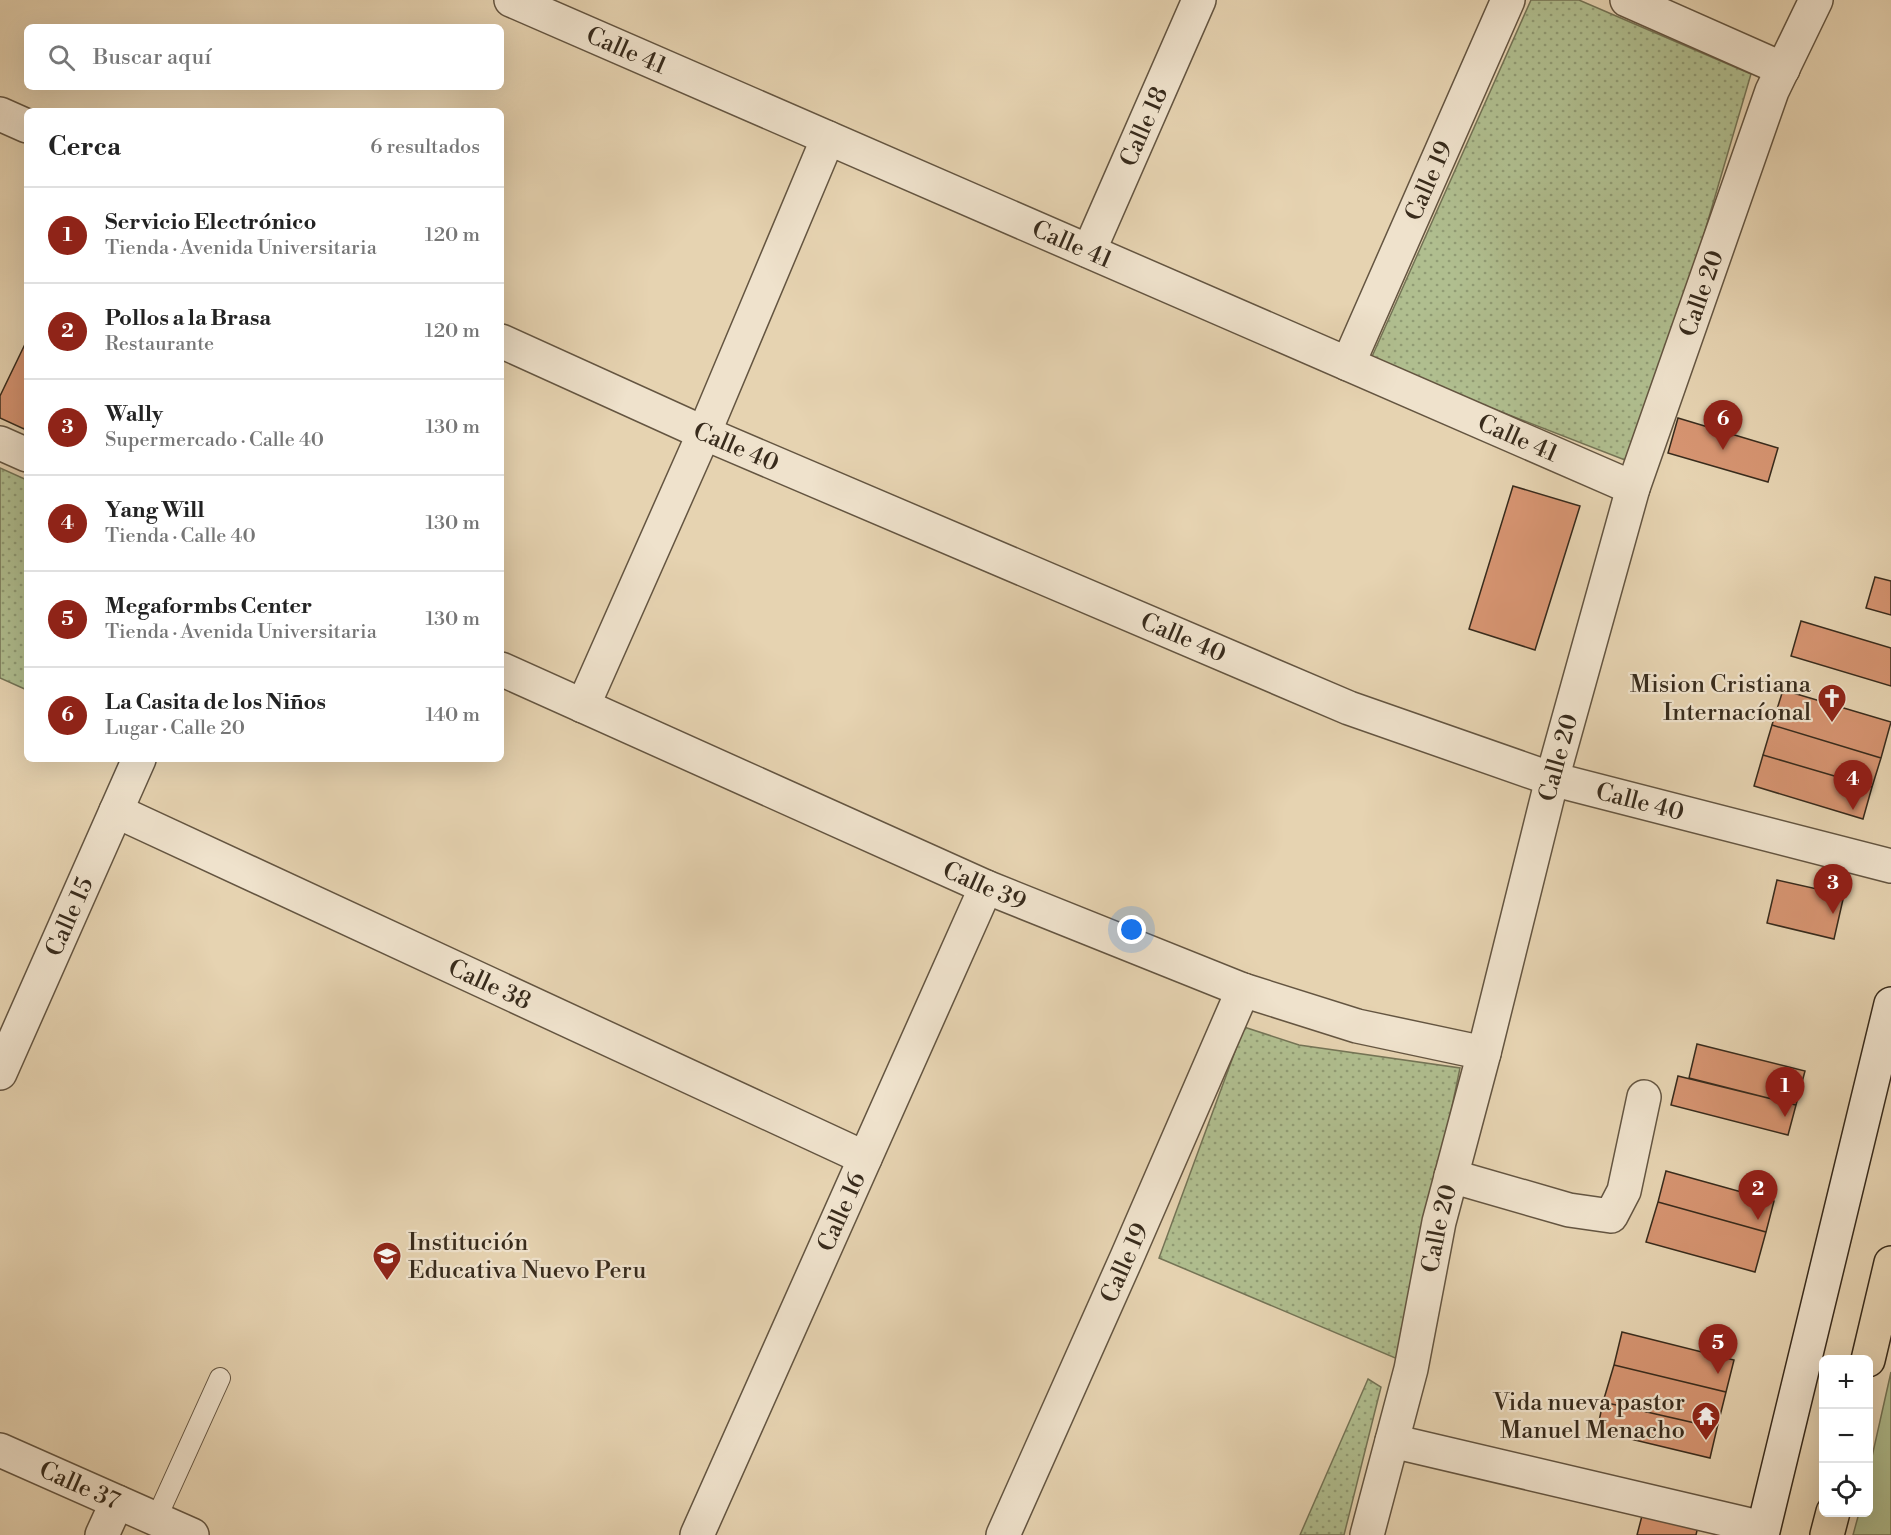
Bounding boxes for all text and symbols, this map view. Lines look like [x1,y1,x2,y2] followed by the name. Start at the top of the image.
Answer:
[581,21,672,82] street label: Calle 41
[24,24,504,90] search box
[45,41,78,74] icon: search
[93,44,211,71] text: Buscar aquí
[1114,82,1175,172] street label: Calle 18
[48,131,121,163] text: Cerca
[370,135,480,160] text: 6 resultados
[1399,137,1460,226] street label: Calle 19
[105,209,316,236] text: Servicio Electrónico
[1027,214,1117,276] street label: Calle 41
[63,223,72,248] text: 1
[425,223,480,248] text: 120 m
[105,236,377,261] text: Tienda · Avenida Universitaria
[1673,246,1731,341] street label: Calle 20
[105,305,271,332] text: Pollos a la Brasa
[61,319,74,344] text: 2
[425,319,480,344] text: 120 m
[105,332,214,357] text: Restaurante
[1704,400,1742,450] pin: 6
[105,401,163,428] text: Wally
[1473,408,1563,470] street label: Calle 41
[61,415,74,440] text: 3
[425,415,480,440] text: 130 m
[688,416,783,479] street label: Calle 40
[105,428,324,453] text: Supermercado · Calle 40
[105,497,204,524] text: Yang Will
[61,511,74,536] text: 4
[425,511,480,536] text: 130 m
[105,524,256,549] text: Tienda · Calle 40
[105,593,312,620] text: Megaformbs Center
[61,607,74,632] text: 5
[425,607,480,632] text: 130 m
[1136,607,1230,670] street label: Calle 40
[105,620,377,645] text: Tienda · Avenida Universitaria
[1630,670,1812,728] place label: Mision Cristiana Internacíonal
[1816,682,1848,724] church icon: Mision Cristiana Internacíonal
[105,689,326,716] text: La Casita de los Niños
[61,703,74,728] text: 6
[425,703,480,728] text: 140 m
[1533,711,1585,805] street label: Calle 20
[105,716,245,741] text: Lugar · Calle 20
[1834,760,1872,810] pin: 4
[1592,777,1687,828] street label: Calle 40
[938,856,1030,918] street label: Calle 39
[1814,864,1852,914] pin: 3
[40,873,101,961] street label: Calle 15
[1117,915,1146,944] your location
[443,953,536,1017] street label: Calle 38
[1766,1068,1804,1117] pin: 1
[811,1168,873,1257] street label: Calle 16
[1738,1170,1778,1220] pin: 2
[1416,1181,1464,1275] street label: Calle 20
[1095,1219,1156,1308] street label: Calle 19
[408,1228,647,1286] place label: Institución Educativa Nuevo Peru
[371,1240,403,1282] school or university icon: Institución Educativa Nuevo Peru
[1698,1324,1738,1374] pin: 5
[1819,1355,1873,1517] map controls
[1819,1355,1873,1409] button: +
[1492,1388,1685,1446] place label: Vida nueva pastor Manuel Menacho
[1690,1400,1722,1442] temple icon: Vida nueva pastor Manuel Menacho
[1819,1409,1873,1463] button: −
[34,1455,124,1517] street label: Calle 37
[1819,1463,1873,1517] button: locate

